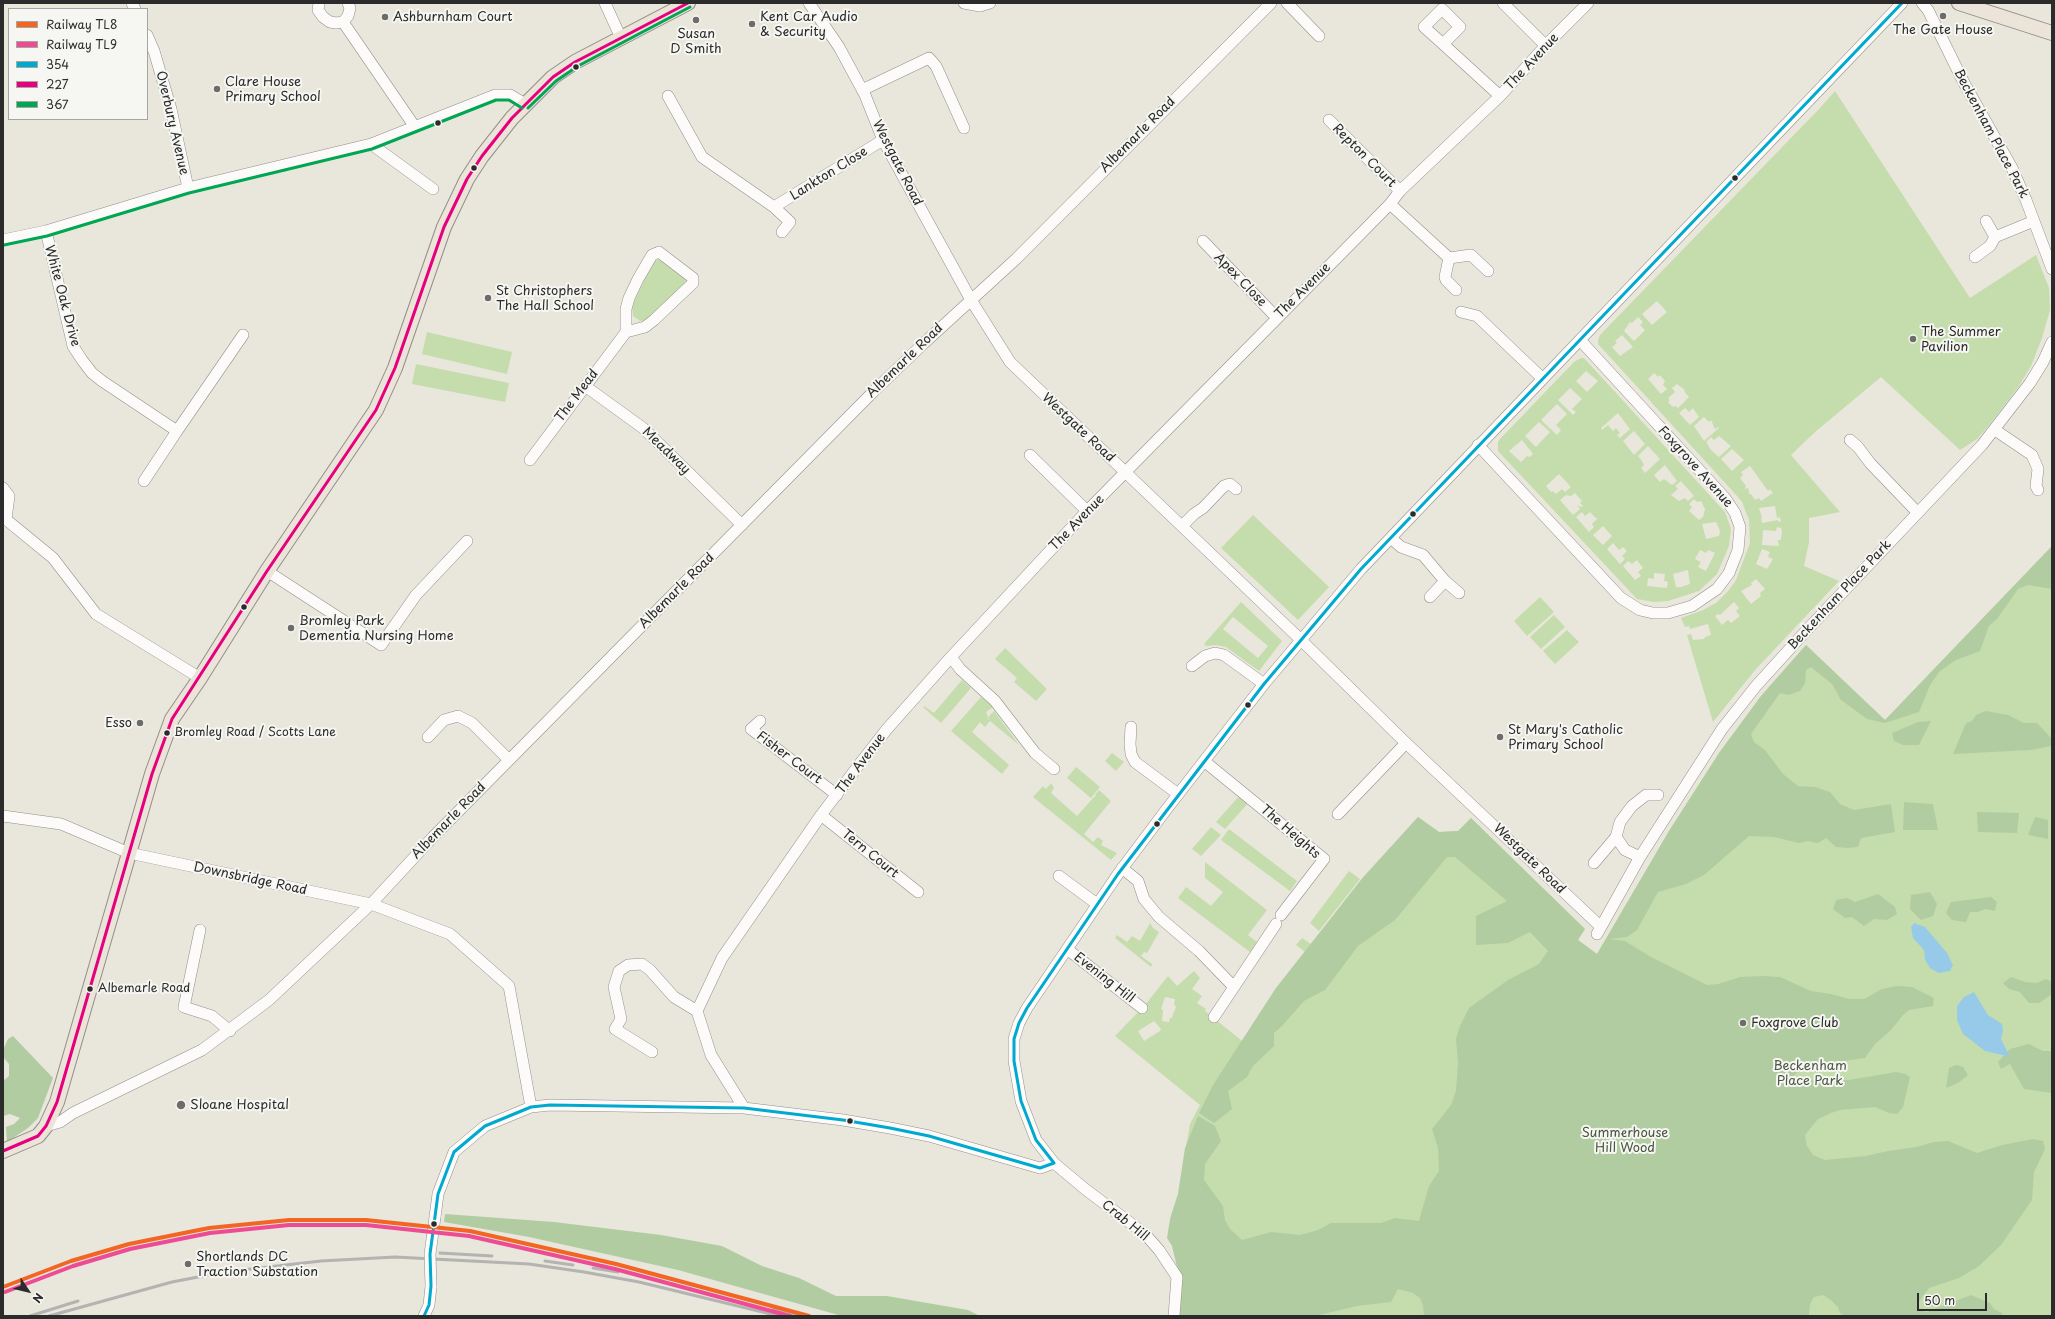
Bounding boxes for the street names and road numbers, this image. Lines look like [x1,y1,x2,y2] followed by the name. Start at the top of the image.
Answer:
[1502,30,1562,94] street label: The Avenue
[1950,67,2032,201] street label: Beckenham Place Park
[152,69,192,177] street label: Overbury Avenue
[1097,94,1179,176] street label: Albemarle Road
[869,118,925,208] street label: Westgate Road
[1329,121,1399,191] street label: Repton Court
[787,144,871,204] street label: Lankton Close
[41,244,83,348] street label: White Oak Drive
[1210,250,1270,310] street label: Apex Close
[1272,260,1334,322] street label: The Avenue
[864,321,946,401] street label: Albemarle Road
[552,367,602,425] street label: The Mead
[1038,390,1118,466] street label: Westgate Road
[1654,423,1736,511] street label: Foxgrove Avenue
[639,424,693,478] street label: Meadway
[1046,492,1108,554] street label: The Avenue
[1785,537,1895,653] street label: Beckenham Place Park
[636,550,718,632] street label: Albemarle Road
[753,728,825,788] street label: Fisher Court
[833,731,889,797] street label: The Avenue
[409,780,489,862] street label: Albemarle Road
[1257,802,1323,862] street label: The Heights
[1490,821,1568,897] street label: Westgate Road
[839,826,901,882] street label: Tern Court
[192,859,308,899] street label: Downsbridge Road
[1071,949,1137,1007] street label: Evening Hill
[1098,1197,1152,1245] street label: Crab Hill

